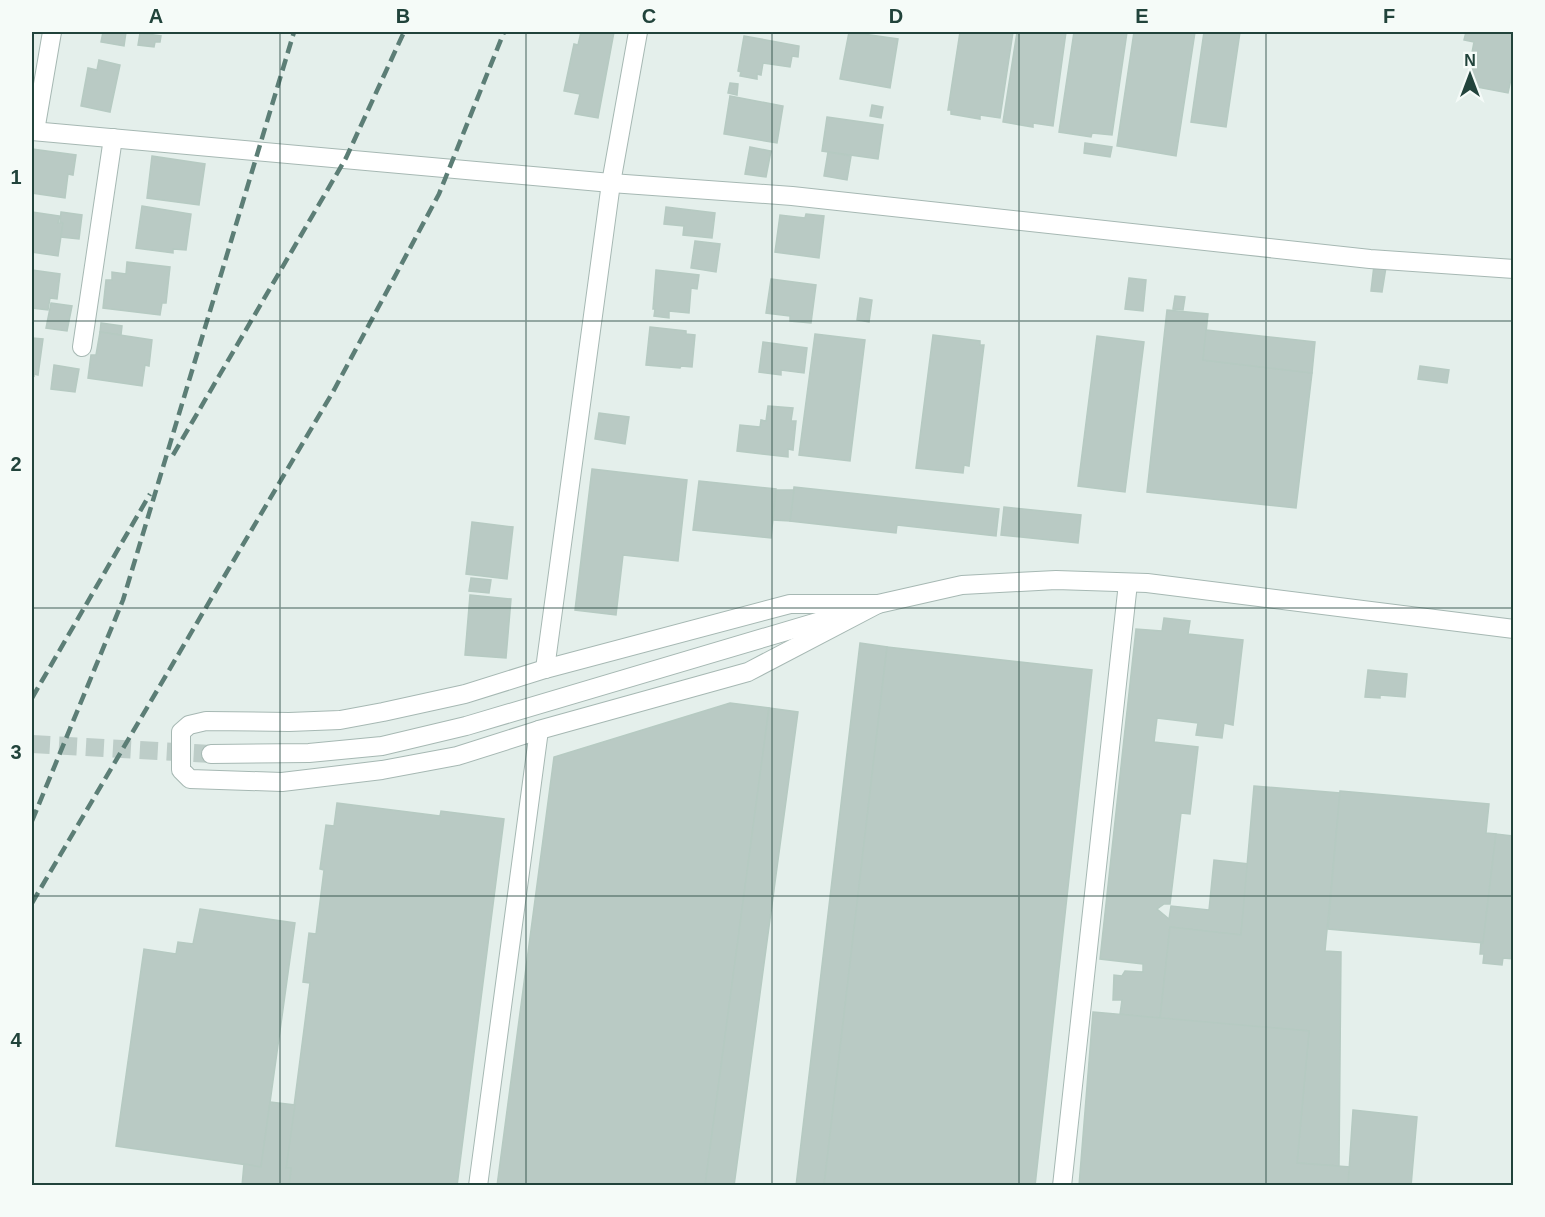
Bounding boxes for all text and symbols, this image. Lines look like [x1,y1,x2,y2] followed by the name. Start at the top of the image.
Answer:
[149,5,163,27] text: A
[396,5,410,27] text: B
[642,5,656,27] text: C
[889,5,903,27] text: D
[1135,5,1149,27] text: E
[1383,5,1395,27] text: F
[1440,45,1500,105] north arrow
[1464,52,1476,69] text: N
[10,166,22,188] text: 1
[10,453,22,475] text: 2
[10,741,22,763] text: 3
[10,1029,22,1051] text: 4

